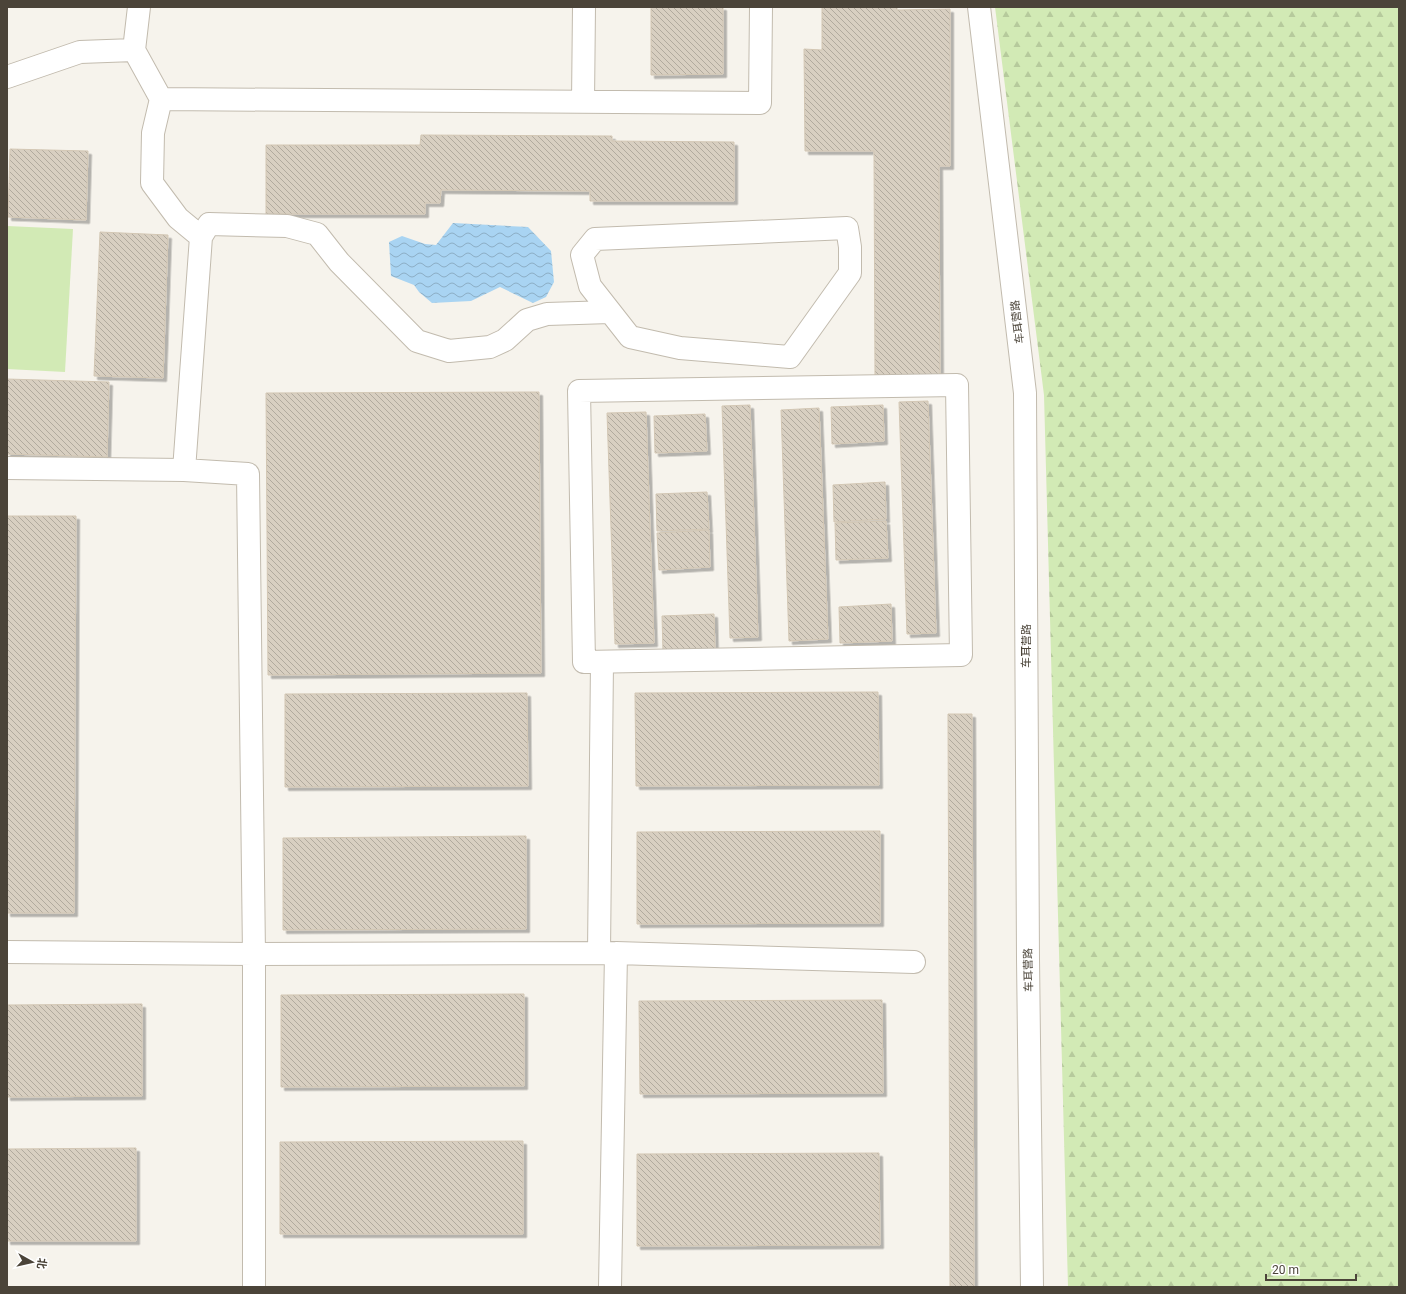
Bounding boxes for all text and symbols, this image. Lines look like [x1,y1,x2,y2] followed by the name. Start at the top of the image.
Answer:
[1008,299,1027,345] street label: 车耳营路
[1020,624,1033,668] street label: 车耳营路
[1022,948,1035,992] street label: 车耳营路
[12,1242,52,1282] north arrow
[1266,1256,1356,1282] scale bar
[34,1257,49,1270] text: 北
[1272,1263,1299,1277] text: 20 m

